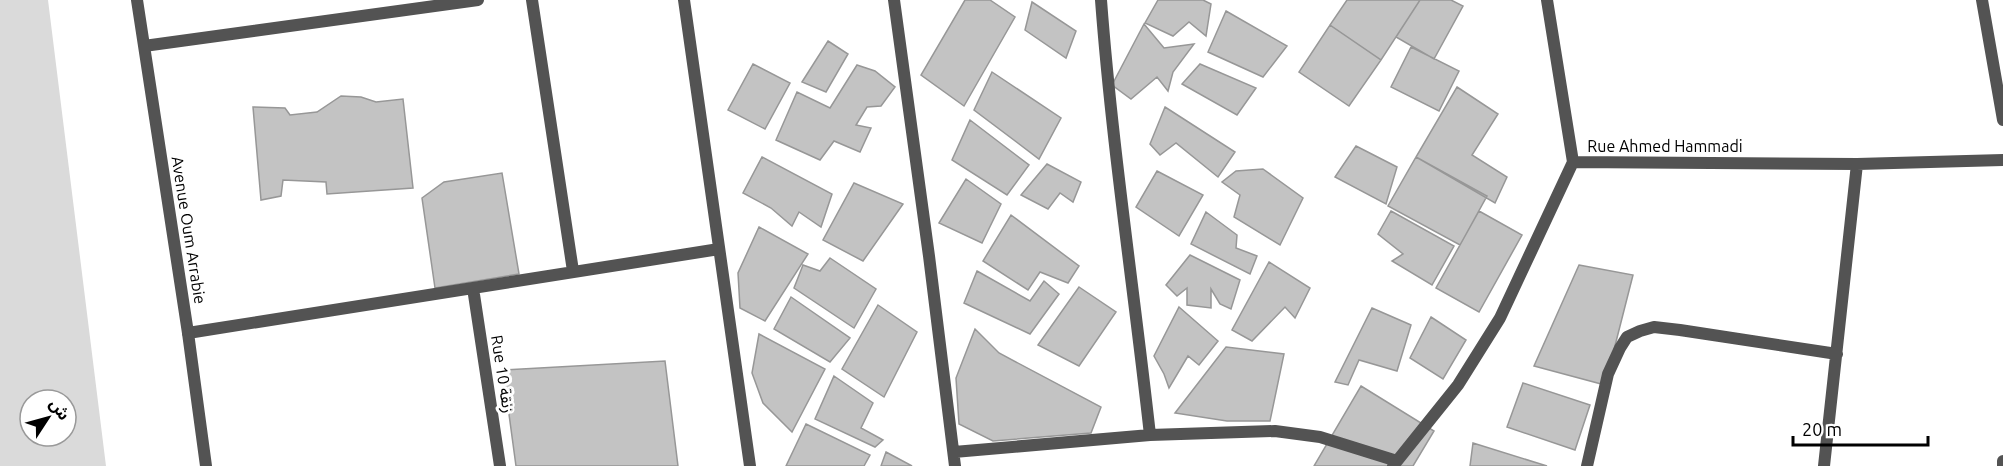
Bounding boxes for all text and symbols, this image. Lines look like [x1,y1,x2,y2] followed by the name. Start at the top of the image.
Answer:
[1587,137,1743,155] street label: Rue Ahmed Hammadi
[168,155,210,305] street label: Avenue Oum Arrabie
[487,334,518,414] street label: Rue 10 زنقة
[18,388,78,448] north arrow
[46,395,74,424] text: ش
[1793,409,1928,447] scale bar
[1802,419,1842,439] text: 20 m

